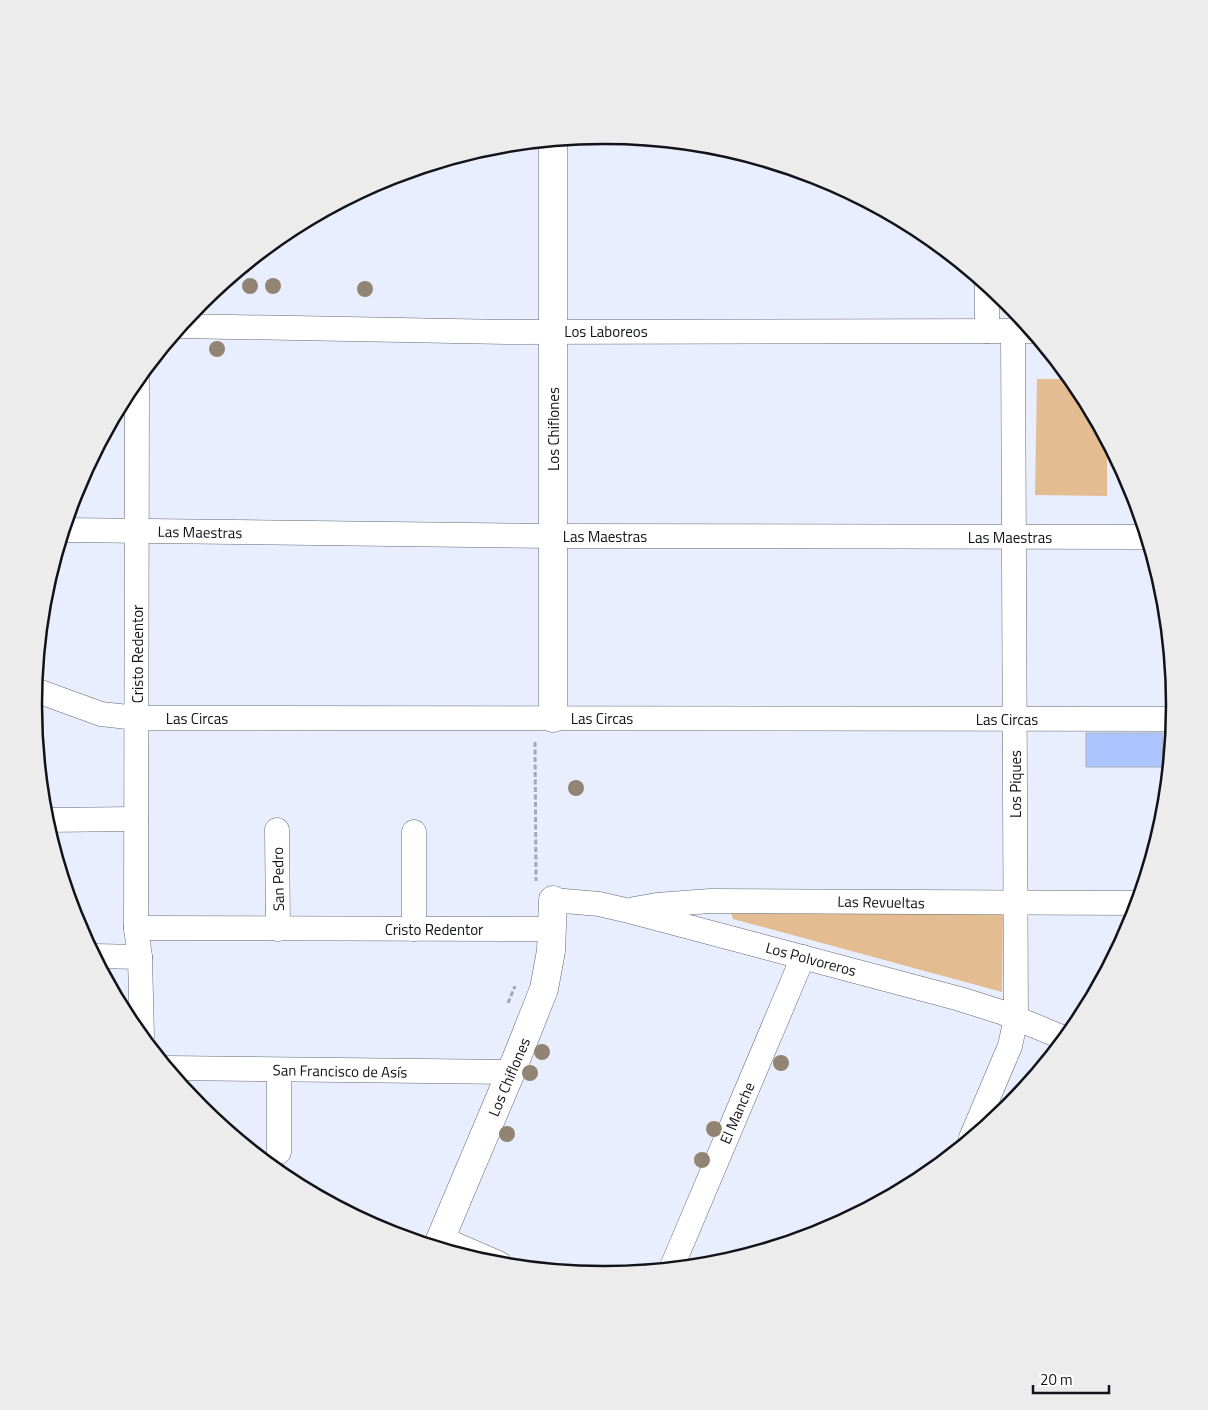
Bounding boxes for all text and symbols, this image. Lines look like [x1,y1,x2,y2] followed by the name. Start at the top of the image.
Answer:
[564,320,648,343] street label: Los Laboreos
[542,387,565,471] street label: Los Chiflones
[158,520,243,544] street label: Las Maestras
[563,525,647,548] street label: Las Maestras
[968,526,1052,549] street label: Las Maestras
[126,605,149,703] street label: Cristo Redentor
[166,707,228,730] street label: Las Circas
[571,707,633,730] street label: Las Circas
[976,708,1038,731] street label: Las Circas
[1004,750,1027,818] street label: Los Piques
[266,847,290,911] street label: San Pedro
[837,890,925,914] street label: Las Revueltas
[385,918,483,941] street label: Cristo Redentor
[763,936,859,982] street label: Los Polvoreros
[482,1034,536,1120] street label: Los Chiflones
[272,1058,408,1084] street label: San Francisco de Asís
[714,1078,760,1148] street label: El Manche
[1033,1362,1109,1394] scale bar
[1040,1368,1073,1391] text: 20 m

